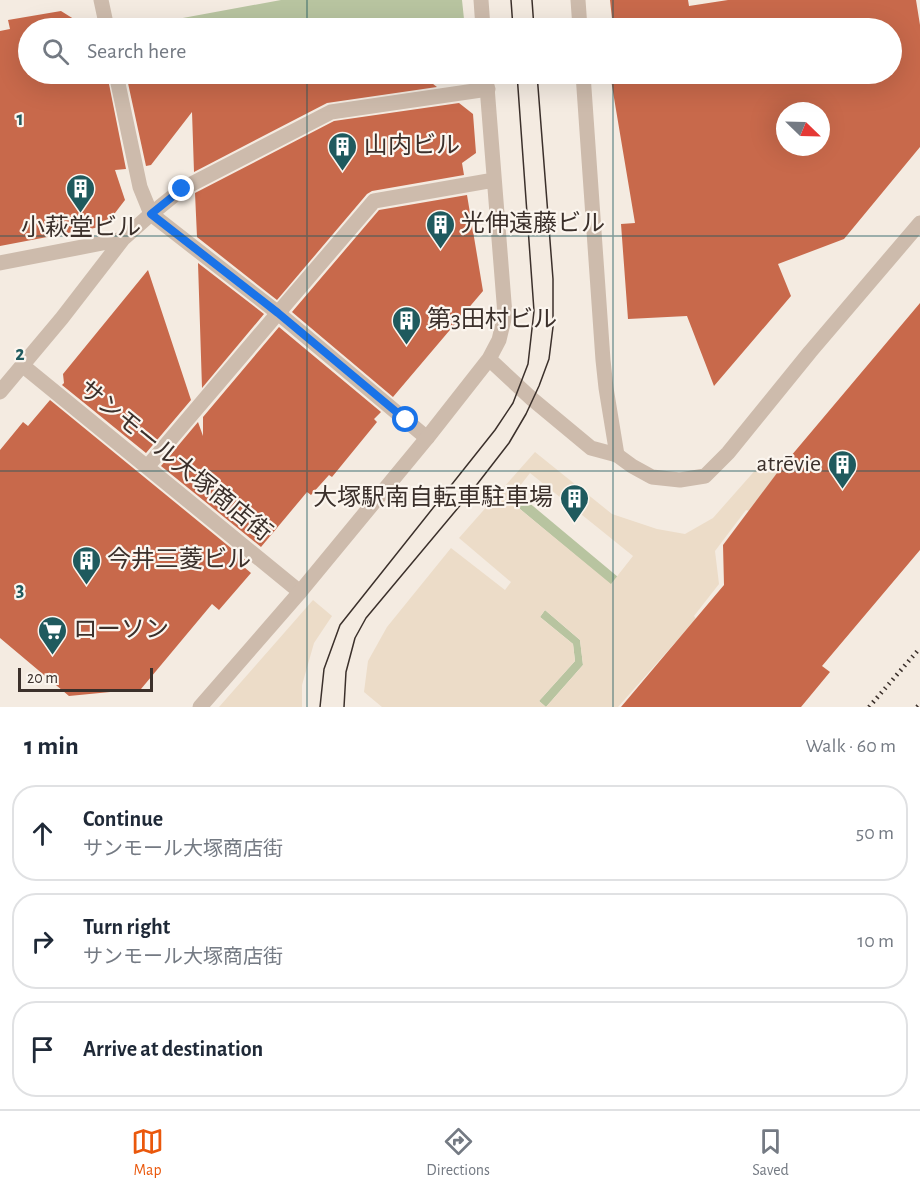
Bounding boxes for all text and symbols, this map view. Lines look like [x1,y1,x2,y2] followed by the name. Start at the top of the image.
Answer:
[18,18,902,84] search box
[39,35,72,68] icon: search
[87,40,186,62] text: Search here
[776,102,830,156] north arrow
[16,109,24,129] text: 1
[327,130,359,172] building icon: 山内ビル
[364,132,460,158] place label: 山内ビル
[65,172,97,214] building icon: 小萩堂ビル
[168,175,194,201] route end
[424,208,456,250] building icon: 光伸遠藤ビル
[461,210,605,236] place label: 光伸遠藤ビル
[21,214,141,240] place label: 小萩堂ビル
[390,304,422,346] building icon: 第3田村ビル
[427,306,557,332] place label: 第3田村ビル
[15,344,25,364] text: 2
[74,375,277,546] street label: サンモール大塚商店街
[392,406,418,432] route start
[826,448,858,490] building icon: atrēvie
[756,452,821,476] place label: atrēvie
[558,482,590,524] building icon: 大塚駅南自転車駐車場
[313,484,553,510] place label: 大塚駅南自転車駐車場
[70,544,102,586] building icon: 今井三菱ビル
[107,546,251,572] place label: 今井三菱ビル
[16,580,24,600] text: 3
[36,614,68,656] supermarket icon: ローソン
[73,618,169,642] place label: ローソン
[18,665,153,692] scale bar
[27,670,58,686] text: 20 m
[24,733,79,759] text: 1 min
[805,736,896,756] text: Walk · 60 m
[83,808,163,830] text: Continue
[26,817,59,850] icon: ahead
[856,823,894,843] text: 50 m
[83,839,283,859] text: サンモール大塚商店街
[83,916,170,938] text: Turn right
[26,925,59,958] icon: right
[857,931,894,951] text: 10 m
[83,947,283,967] text: サンモール大塚商店街
[26,1033,59,1066] icon: arrive
[83,1038,263,1060] text: Arrive at destination
[131,1125,164,1180] tab: Map
[426,1125,490,1180] tab: Directions
[752,1125,789,1180] tab: Saved

